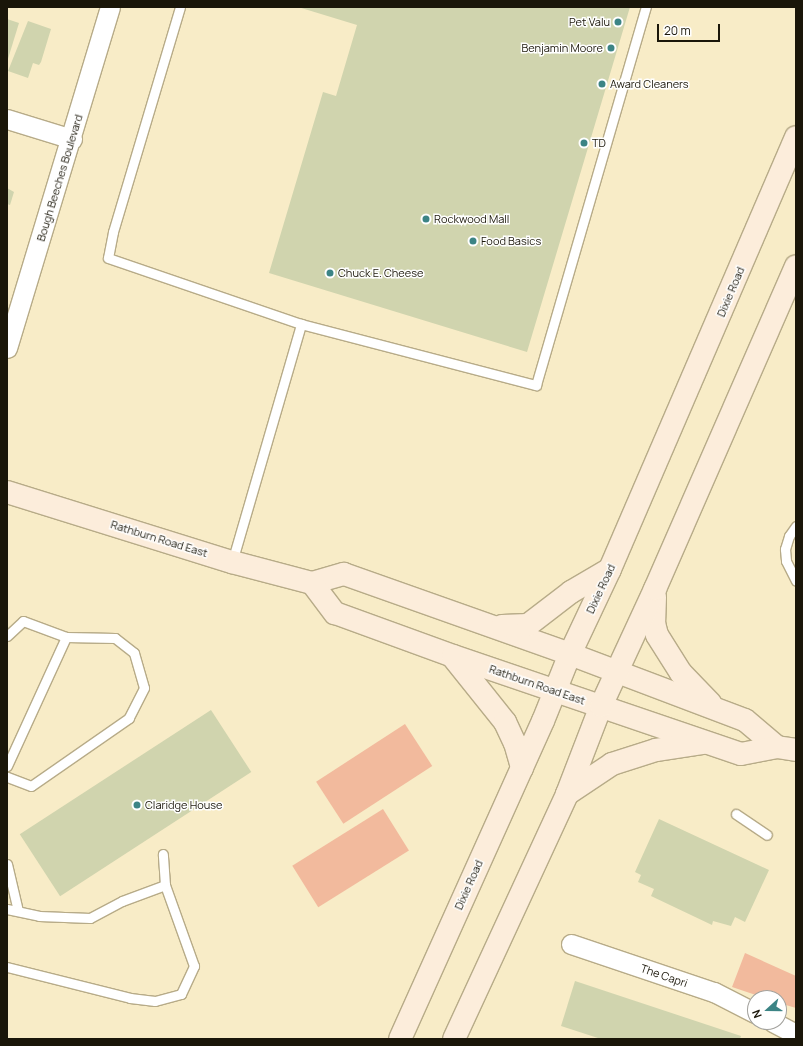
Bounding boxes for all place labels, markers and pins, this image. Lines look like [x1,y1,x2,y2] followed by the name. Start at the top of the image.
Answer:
[569,15,610,29] place label: Pet Valu
[613,17,623,27] marker: Pet Valu
[521,41,603,55] place label: Benjamin Moore
[606,43,616,53] marker: Benjamin Moore
[610,77,689,91] place label: Award Cleaners
[597,79,607,89] marker: Award Cleaners
[592,136,606,150] place label: TD
[579,138,589,148] marker: TD
[434,212,509,226] place label: Rockwood Mall
[421,214,431,224] marker: Rockwood Mall
[481,234,541,248] place label: Food Basics
[468,236,478,246] marker: Food Basics
[338,266,423,280] place label: Chuck E. Cheese
[325,268,335,278] marker: Chuck E. Cheese
[145,798,223,812] place label: Claridge House
[132,800,142,810] marker: Claridge House

